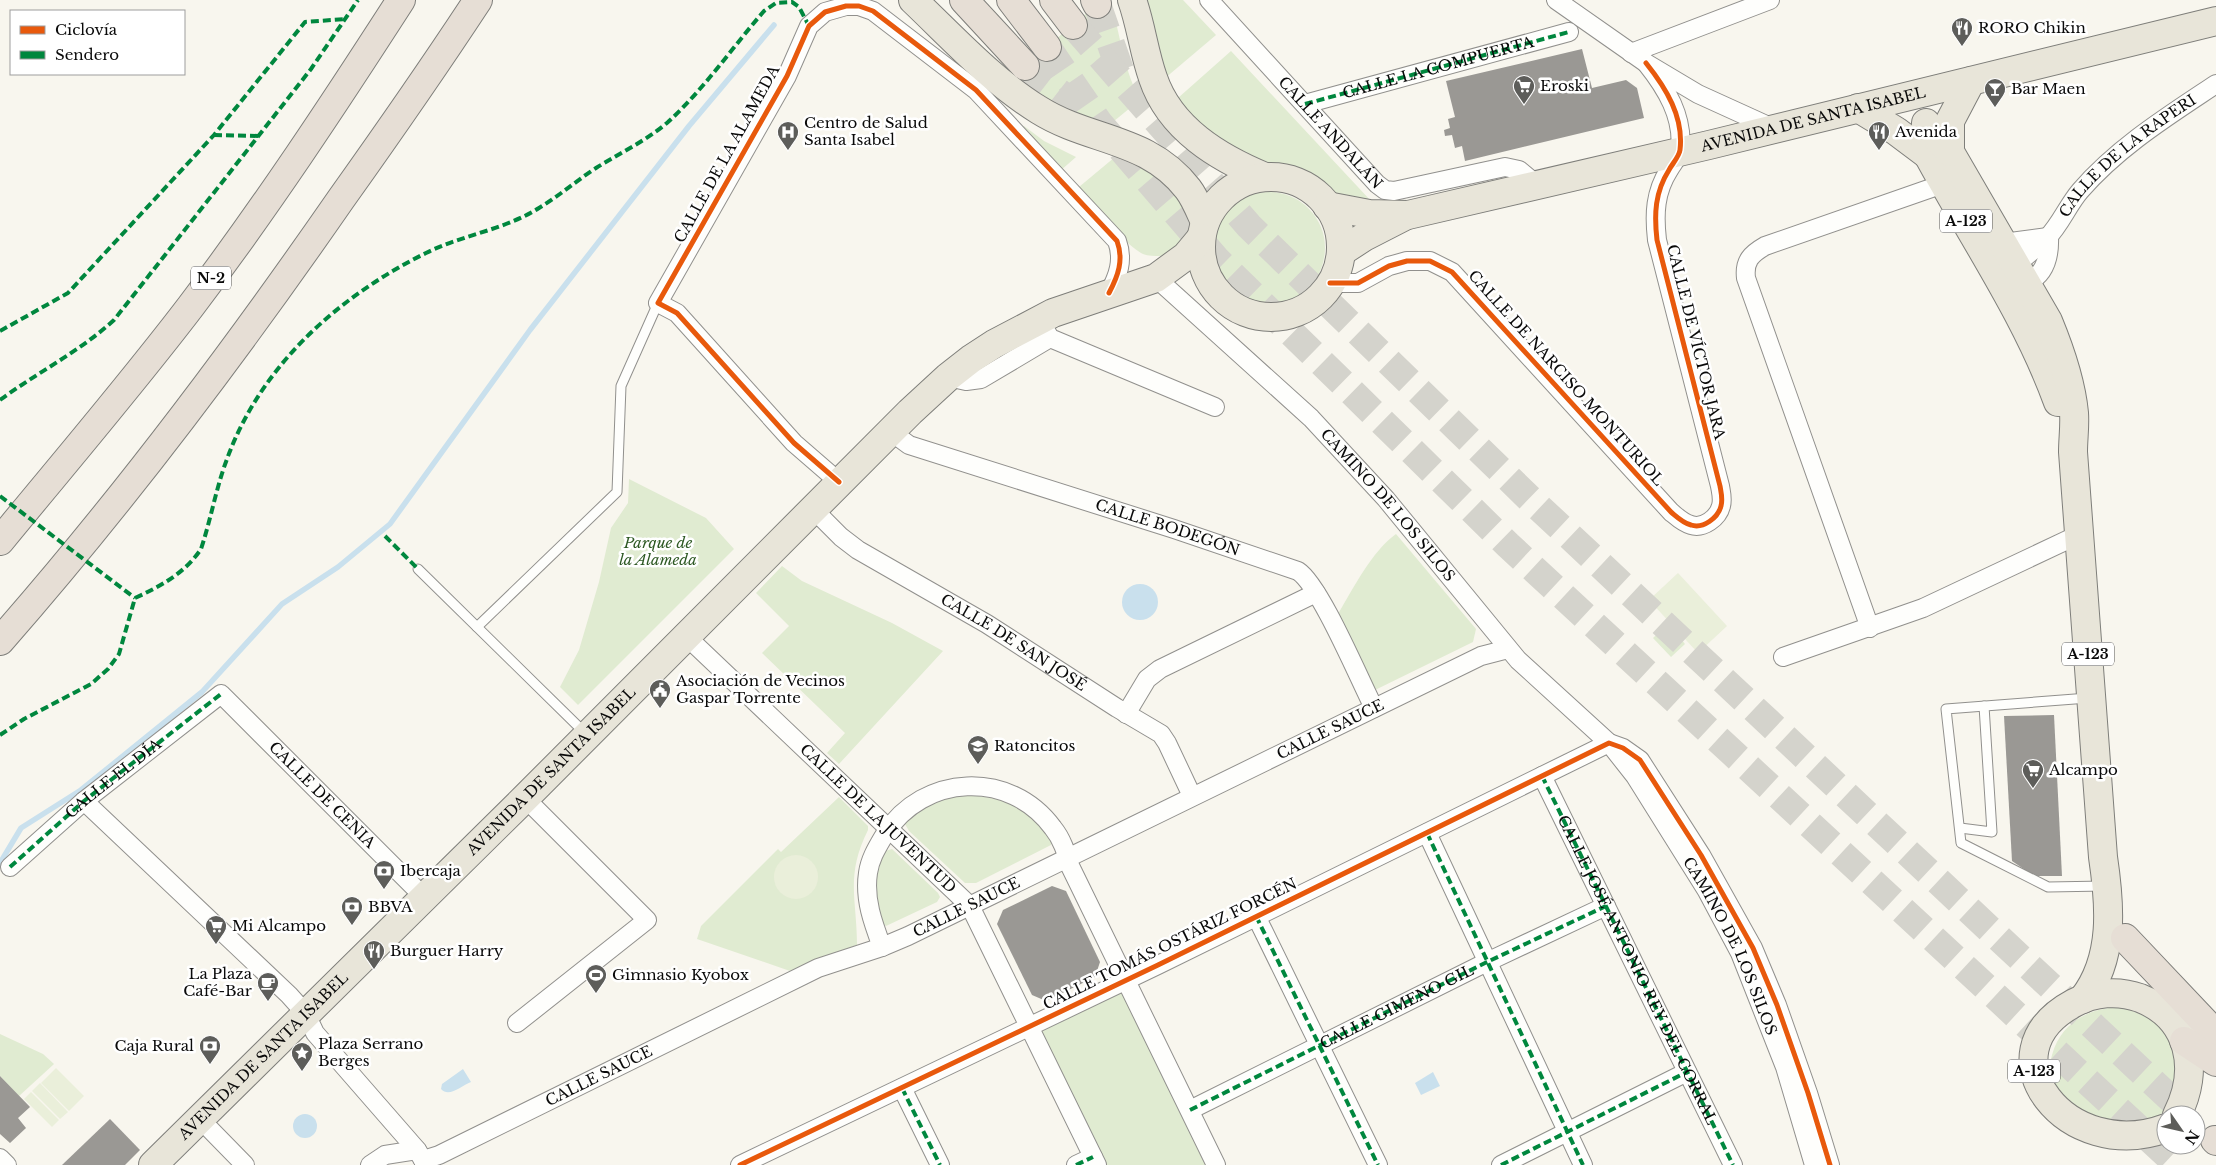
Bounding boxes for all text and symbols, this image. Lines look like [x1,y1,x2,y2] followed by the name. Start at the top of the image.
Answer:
[10,10,185,75] legend
[1950,16,1974,47] restaurant icon: RORO Chikin
[1978,18,2086,37] place label: RORO Chikin
[55,20,118,39] text: Ciclovía
[1340,32,1536,102] street label: CALLE LA COMPUERTA
[55,45,119,64] text: Sendero
[670,61,784,246] street label: CALLE DE LA ALAMEDA
[1275,72,1387,193] street label: CALLE ANDALÁN
[1512,74,1536,105] supermarket icon: Eroski
[1540,76,1589,95] place label: Eroski
[1983,77,2007,108] bar icon: Bar Maen
[2011,79,2085,98] place label: Bar Maen
[1698,82,1927,156] street label: AVENIDA DE SANTA ISABEL
[2055,90,2199,221] street label: CALLE DE LA RAPERI
[804,113,928,149] place label: Centro de Salud Santa Isabel
[776,120,800,151] hospital icon: Centro de Salud Santa Isabel
[1867,120,1891,151] restaurant icon: Avenida
[1894,122,1958,141] place label: Avenida
[1940,210,1992,232] road number: A-123
[1663,242,1730,442] street label: CALLE DE VÍCTOR JARA
[191,266,231,290] road number: N-2
[1465,266,1668,489] street label: CALLE DE NARCISO MONTURIOL
[1317,425,1460,585] street label: CAMINO DE LOS SILOS
[1093,495,1242,560] street label: CALLE BODEGÓN
[619,533,697,569] park label: Parque de la Alameda
[938,590,1090,695] street label: CALLE DE SAN JOSÉ
[2062,642,2114,666] road number: A-123
[675,671,845,707] place label: Asociación de Vecinos Gaspar Torrente
[648,678,672,709] public building icon: Asociación de Vecinos Gaspar Torrente
[462,683,639,860] street label: AVENIDA DE SANTA ISABEL
[1273,695,1387,763] street label: CALLE SAUCE
[61,734,165,822] street label: CALLE EL DÍA
[966,734,990,765] school or university icon: Ratoncitos
[994,736,1076,755] place label: Ratoncitos
[265,737,380,852] street label: CALLE DE CENIA
[796,740,960,897] street label: CALLE DE LA JUVENTUD
[2021,758,2045,789] supermarket icon: Alcampo
[2048,760,2118,779] place label: Alcampo
[1554,812,1722,1128] street label: CALLE JOSÉ ANTONIO REY DEL CORRAL
[1679,853,1781,1038] street label: CAMINO DE LOS SILOS
[372,859,396,890] bank icon: Ibercaja
[400,861,462,880] place label: Ibercaja
[910,873,1023,941] street label: CALLE SAUCE
[1040,874,1300,1014] street label: CALLE TOMÁS OSTÁRIZ FORCÉN
[340,895,364,926] bank icon: BBVA
[368,897,413,916] place label: BBVA
[204,914,228,945] supermarket icon: Mi Alcampo
[232,916,326,935] place label: Mi Alcampo
[362,939,386,970] restaurant icon: Burguer Harry
[390,941,504,960] place label: Burguer Harry
[1317,960,1477,1053] street label: CALLE GIMENO GIL
[584,963,608,994] sports icon: Gimnasio Kyobox
[183,964,253,1000] place label: La Plaza Café-Bar
[612,965,749,984] place label: Gimnasio Kyobox
[174,968,352,1144] street label: AVENIDA DE SANTA ISABEL
[256,971,280,1002] cafe icon: La Plaza Café-Bar
[198,1034,222,1065] bank icon: Caja Rural
[318,1034,424,1070] place label: Plaza Serrano Berges
[114,1036,194,1055] place label: Caja Rural
[290,1041,314,1072] place icon: Plaza Serrano Berges
[542,1041,655,1110] street label: CALLE SAUCE
[2008,1060,2060,1082] road number: A-123
[2156,1105,2206,1155] north arrow
[2181,1127,2203,1148] text: N

